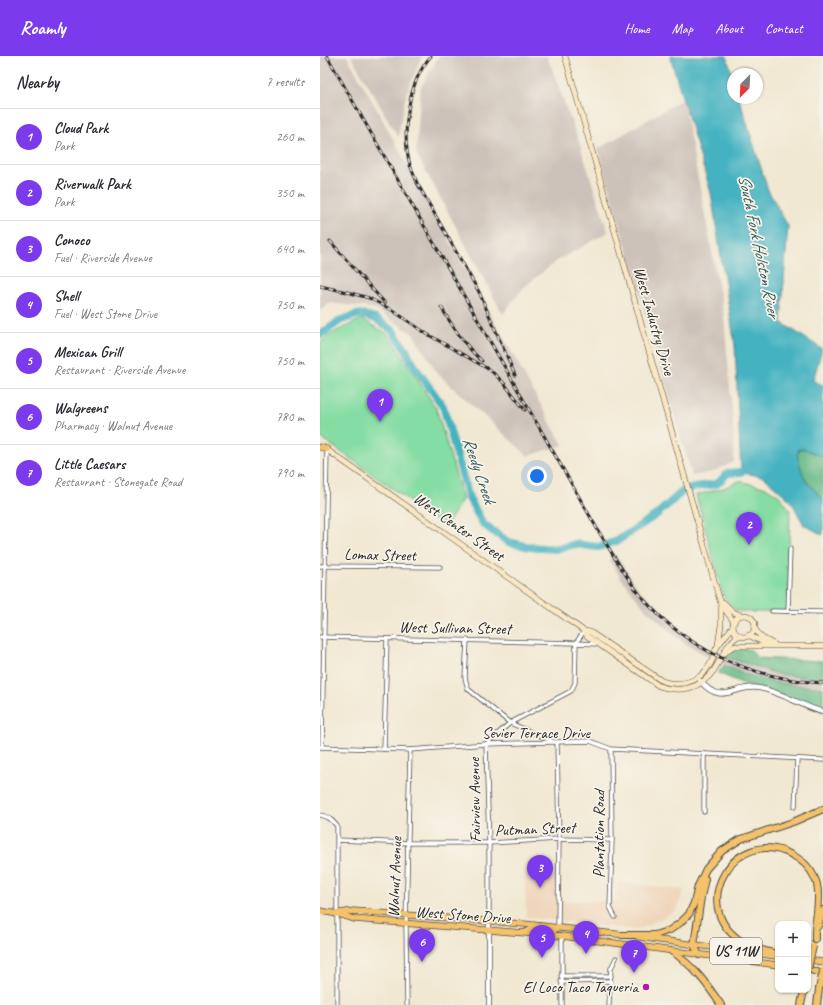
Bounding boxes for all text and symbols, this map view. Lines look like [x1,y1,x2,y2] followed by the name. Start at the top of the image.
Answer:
[20,16,66,40] text: Roamly
[624,20,650,37] text: Home
[672,20,693,37] text: Map
[715,20,743,37] text: About
[765,20,803,37] text: Contact
[727,68,763,104] north arrow
[16,72,59,93] text: Nearby
[266,74,304,90] text: 7 results
[54,119,108,138] text: Cloud Park
[26,129,32,145] text: 1
[276,129,304,145] text: 260 m
[54,138,75,154] text: Park
[734,173,785,322] water label: South Fork Holston River
[54,175,131,194] text: Riverwalk Park
[26,185,32,201] text: 2
[276,185,304,201] text: 350 m
[54,194,75,210] text: Park
[54,231,90,250] text: Conoco
[26,241,32,257] text: 3
[276,241,304,257] text: 640 m
[54,250,152,266] text: Fuel · Riverside Avenue
[629,265,679,379] street label: West Industry Drive
[54,287,79,306] text: Shell
[26,297,32,313] text: 4
[276,297,304,313] text: 750 m
[54,306,157,322] text: Fuel · West Stone Drive
[54,343,121,362] text: Mexican Grill
[26,353,32,369] text: 5
[276,353,304,369] text: 750 m
[54,362,185,378] text: Restaurant · Riverside Avenue
[367,389,393,422] pin: 1
[54,399,107,418] text: Walgreens
[26,409,32,425] text: 6
[276,409,304,425] text: 780 m
[54,418,172,434] text: Pharmacy · Walnut Avenue
[458,434,501,508] water label: Reedy Creek
[54,455,125,474] text: Little Caesars
[26,465,32,481] text: 7
[276,465,304,481] text: 790 m
[527,466,547,486] your location
[54,474,182,490] text: Restaurant · Stonegate Road
[410,488,510,567] street label: West Center Street
[736,512,762,545] pin: 2
[344,544,418,566] street label: Lomax Street
[399,617,514,639] street label: West Sullivan Street
[482,723,592,743] street label: Sevier Terrace Drive
[464,756,486,843] street label: Fairview Avenue
[589,787,609,878] street label: Plantation Road
[495,818,578,840] street label: Putman Street
[384,835,406,917] street label: Walnut Avenue
[527,855,553,888] pin: 3
[415,902,513,928] street label: West Stone Drive
[573,921,599,954] pin: 4
[775,921,811,993] map controls
[775,921,811,957] button: +
[529,925,555,958] pin: 5
[409,929,435,962] pin: 6
[710,938,762,964] road number: US 11W
[621,940,647,973] pin: 7
[775,957,811,993] button: −
[523,977,639,997] place label: El Loco Taco Taqueria
[641,982,651,992] marker: El Loco Taco Taqueria

